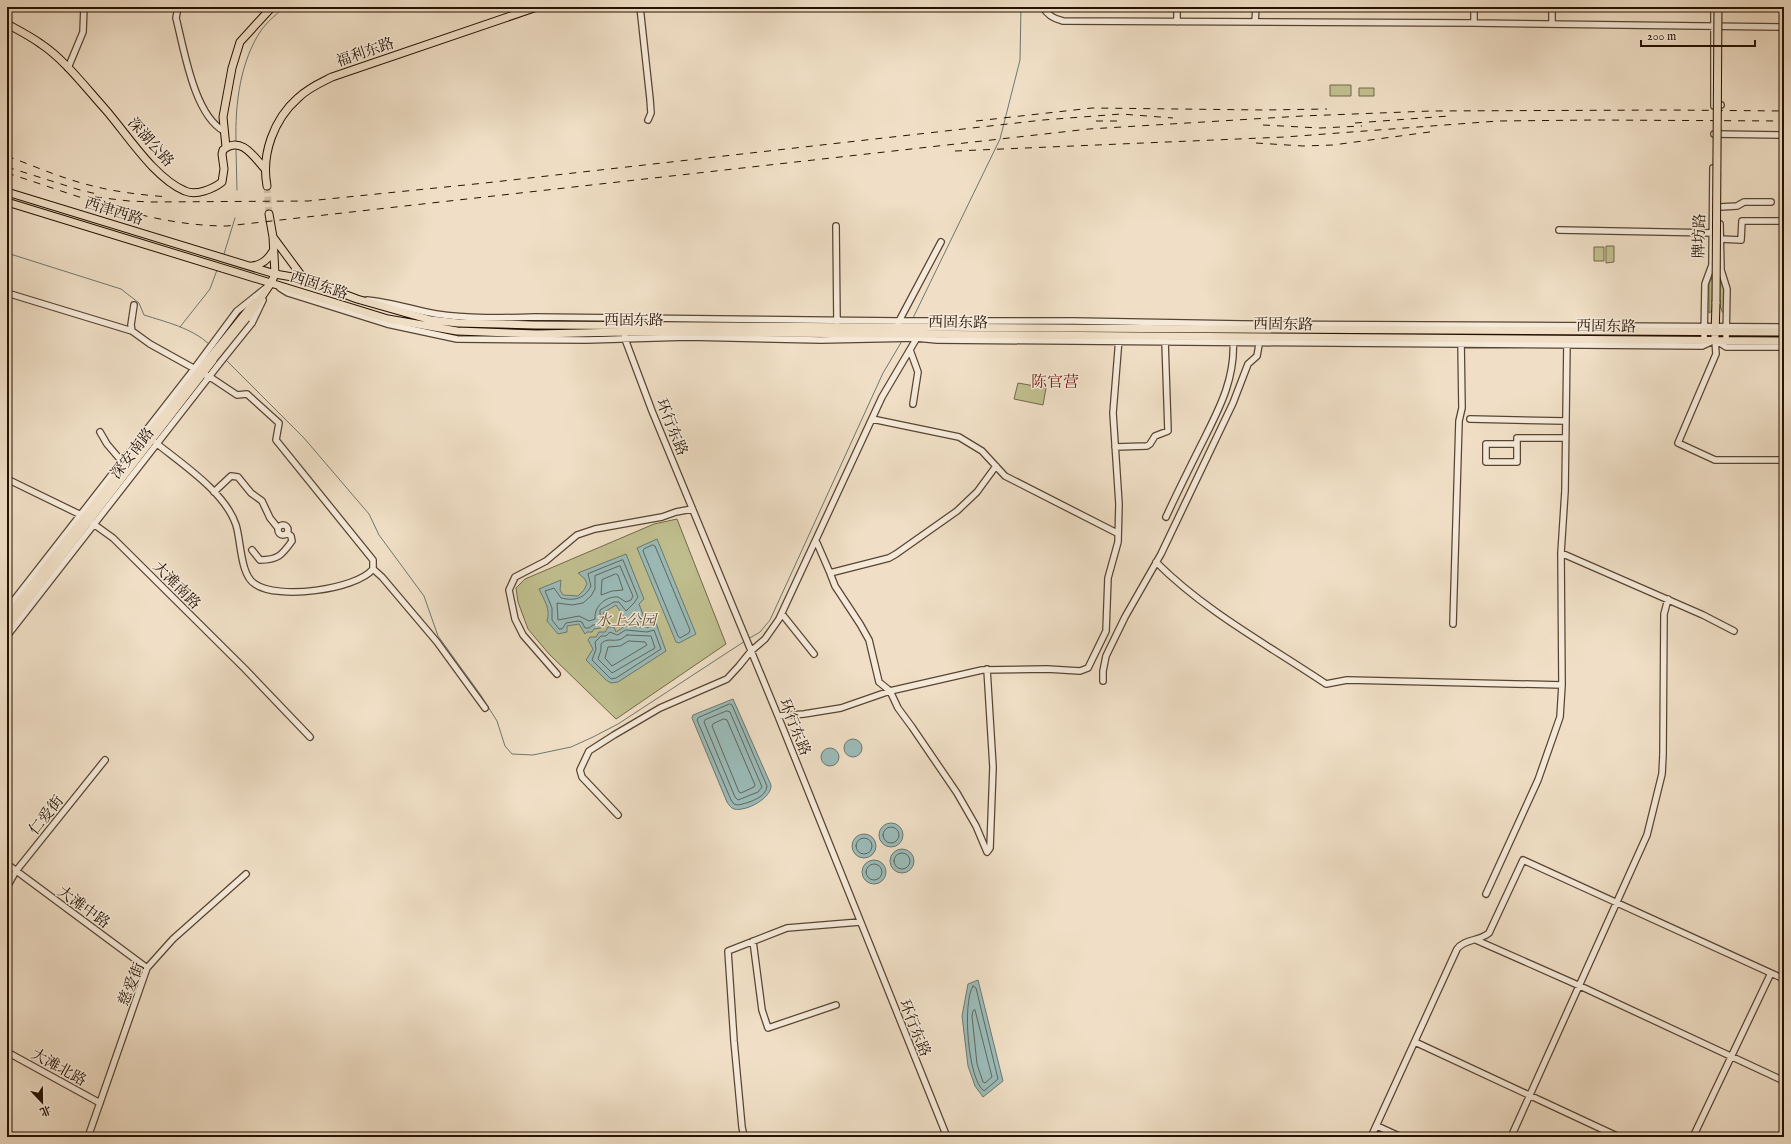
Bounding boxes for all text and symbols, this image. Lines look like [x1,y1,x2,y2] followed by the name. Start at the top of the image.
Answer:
[1641,22,1755,48] scale bar
[1647,29,1676,44] text: 200 m
[334,34,397,71] street label: 福利东路
[123,114,178,171] street label: 深湖公路
[82,194,145,229] street label: 西津西路
[1690,213,1709,259] street label: 牌坊路
[287,267,350,304] street label: 西固东路
[604,311,664,330] street label: 西固东路
[928,312,988,333] street label: 西固东路
[1253,314,1313,335] street label: 西固东路
[1576,316,1636,337] street label: 西固东路
[1031,373,1079,393] district label: 陈官营
[651,396,692,459] street label: 环行东路
[106,424,158,483] street label: 深安南路
[149,557,205,613] street label: 大滩南路
[596,611,658,630] park label: 水上公园
[774,696,815,759] street label: 环行东路
[25,792,68,839] street label: 仁爱街
[54,882,114,933] street label: 大滩中路
[114,960,149,1009] street label: 慈爱街
[894,997,935,1060] street label: 环行东路
[28,1045,90,1090] street label: 大滩北路
[22,1082,62,1122] north arrow
[38,1102,53,1119] text: 北

